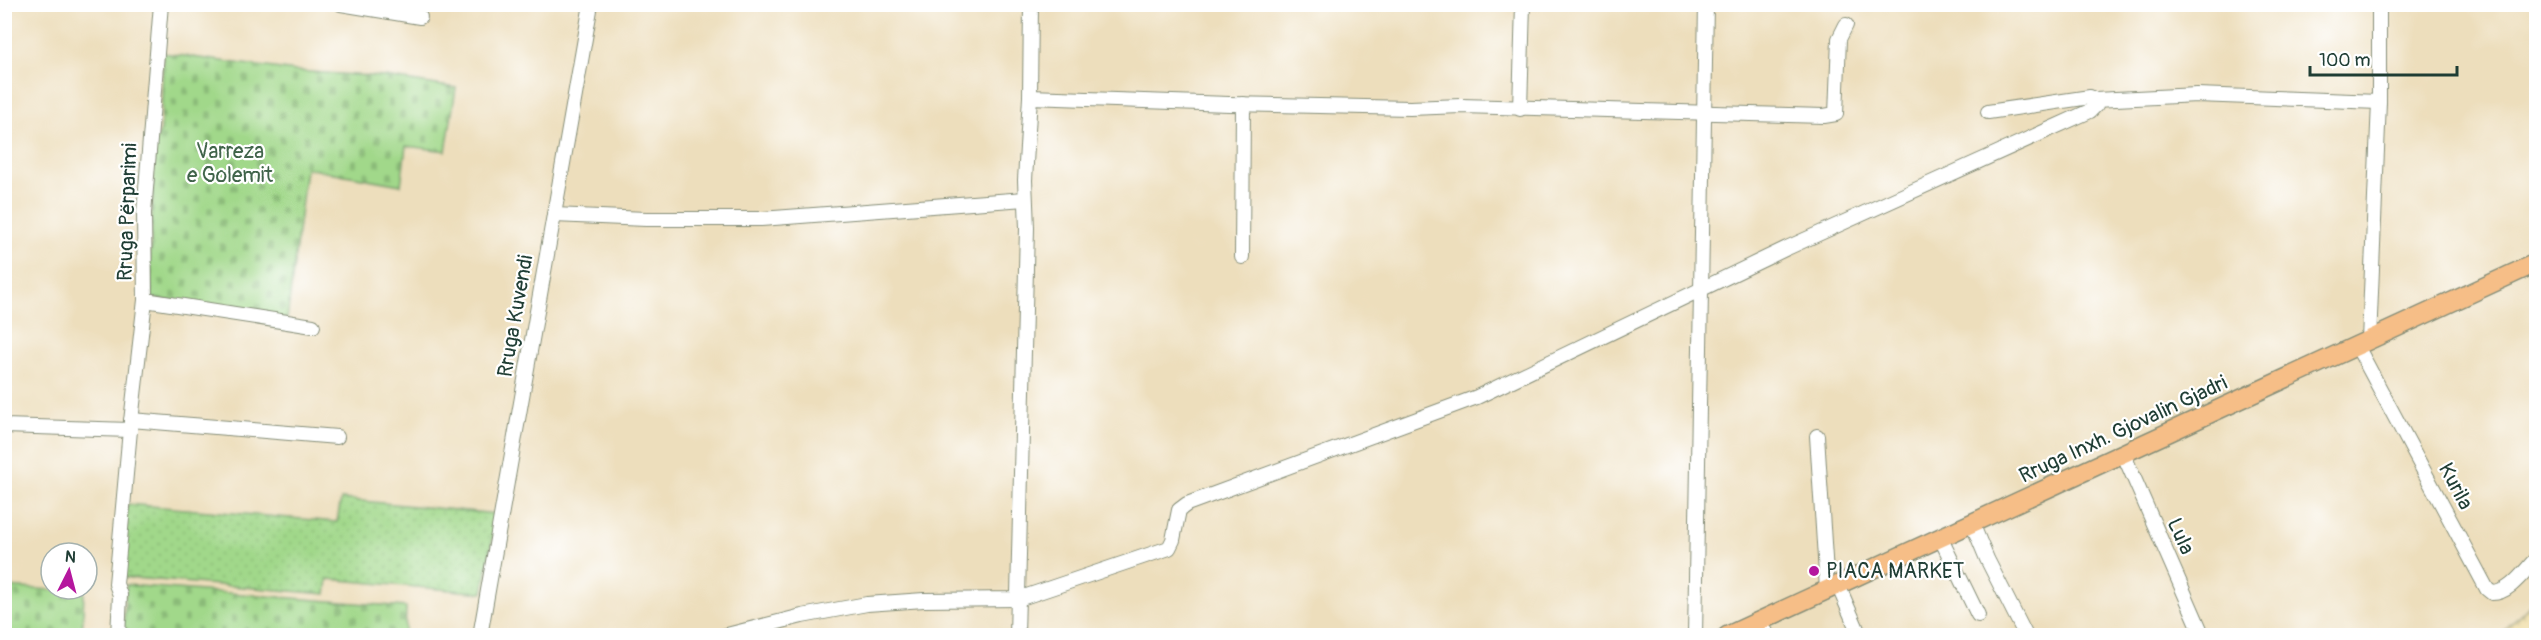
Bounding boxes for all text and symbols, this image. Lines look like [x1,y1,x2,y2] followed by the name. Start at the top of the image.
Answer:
[2310,39,2457,77] scale bar
[2319,49,2371,72] text: 100 m
[187,138,274,189] park label: Varreza e Golemit
[112,142,143,282] street label: Rruga Përparimi
[491,253,540,379] street label: Rruga Kuvendi
[2015,369,2232,490] street label: Rruga Inxh. Gjovalin Gjadri
[2432,458,2479,514] street label: Kurila
[2161,514,2200,559] street label: Lula
[39,541,99,601] north arrow
[64,547,77,568] text: N
[1826,558,1965,585] place label: PIACA MARKET
[1807,564,1821,578] marker: PIACA MARKET

